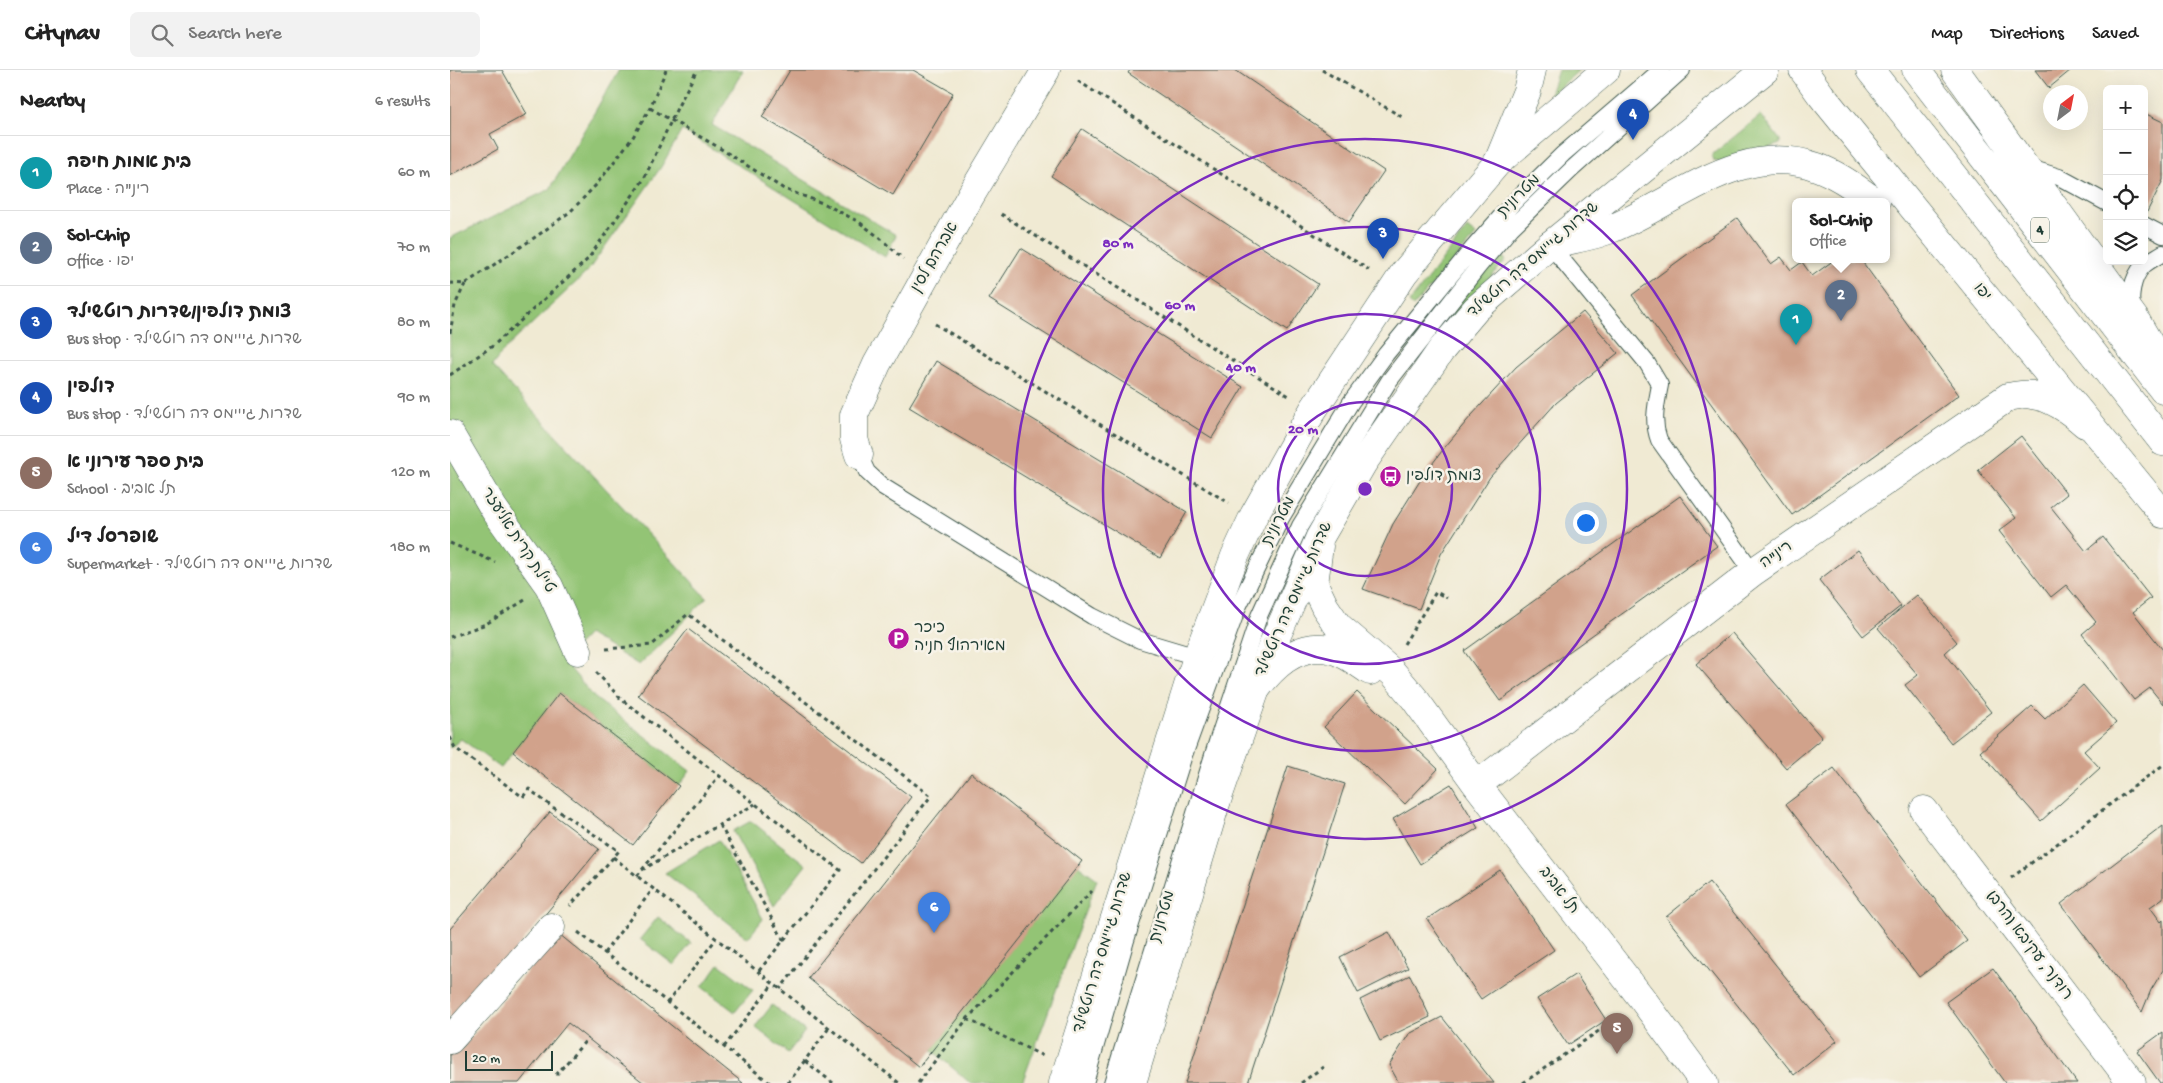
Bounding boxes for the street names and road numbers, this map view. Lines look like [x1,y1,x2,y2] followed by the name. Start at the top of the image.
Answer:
[1494,171,1546,223] street label: מטרונית
[1463,197,1604,323] street label: שדרות ג'יימס דה רוטשילד
[906,218,964,297] street label: אברהם לסין
[2031,218,2049,242] road number: 4
[1968,280,1994,306] street label: יפו
[476,484,560,597] street label: טיילת קרית אליעזר
[1259,494,1301,550] street label: מטרונית
[1250,518,1338,681] street label: שדרות ג'יימס דה רוטשילד
[1757,538,1797,574] street label: רינ"ה
[1534,862,1584,918] street label: תל אביב
[1068,869,1138,1036] street label: שדרות ג'יימס דה רוטשילד
[1981,888,2075,1004] street label: רודנר, עקיבא (הרב)
[1147,889,1181,945] street label: מטרונית

